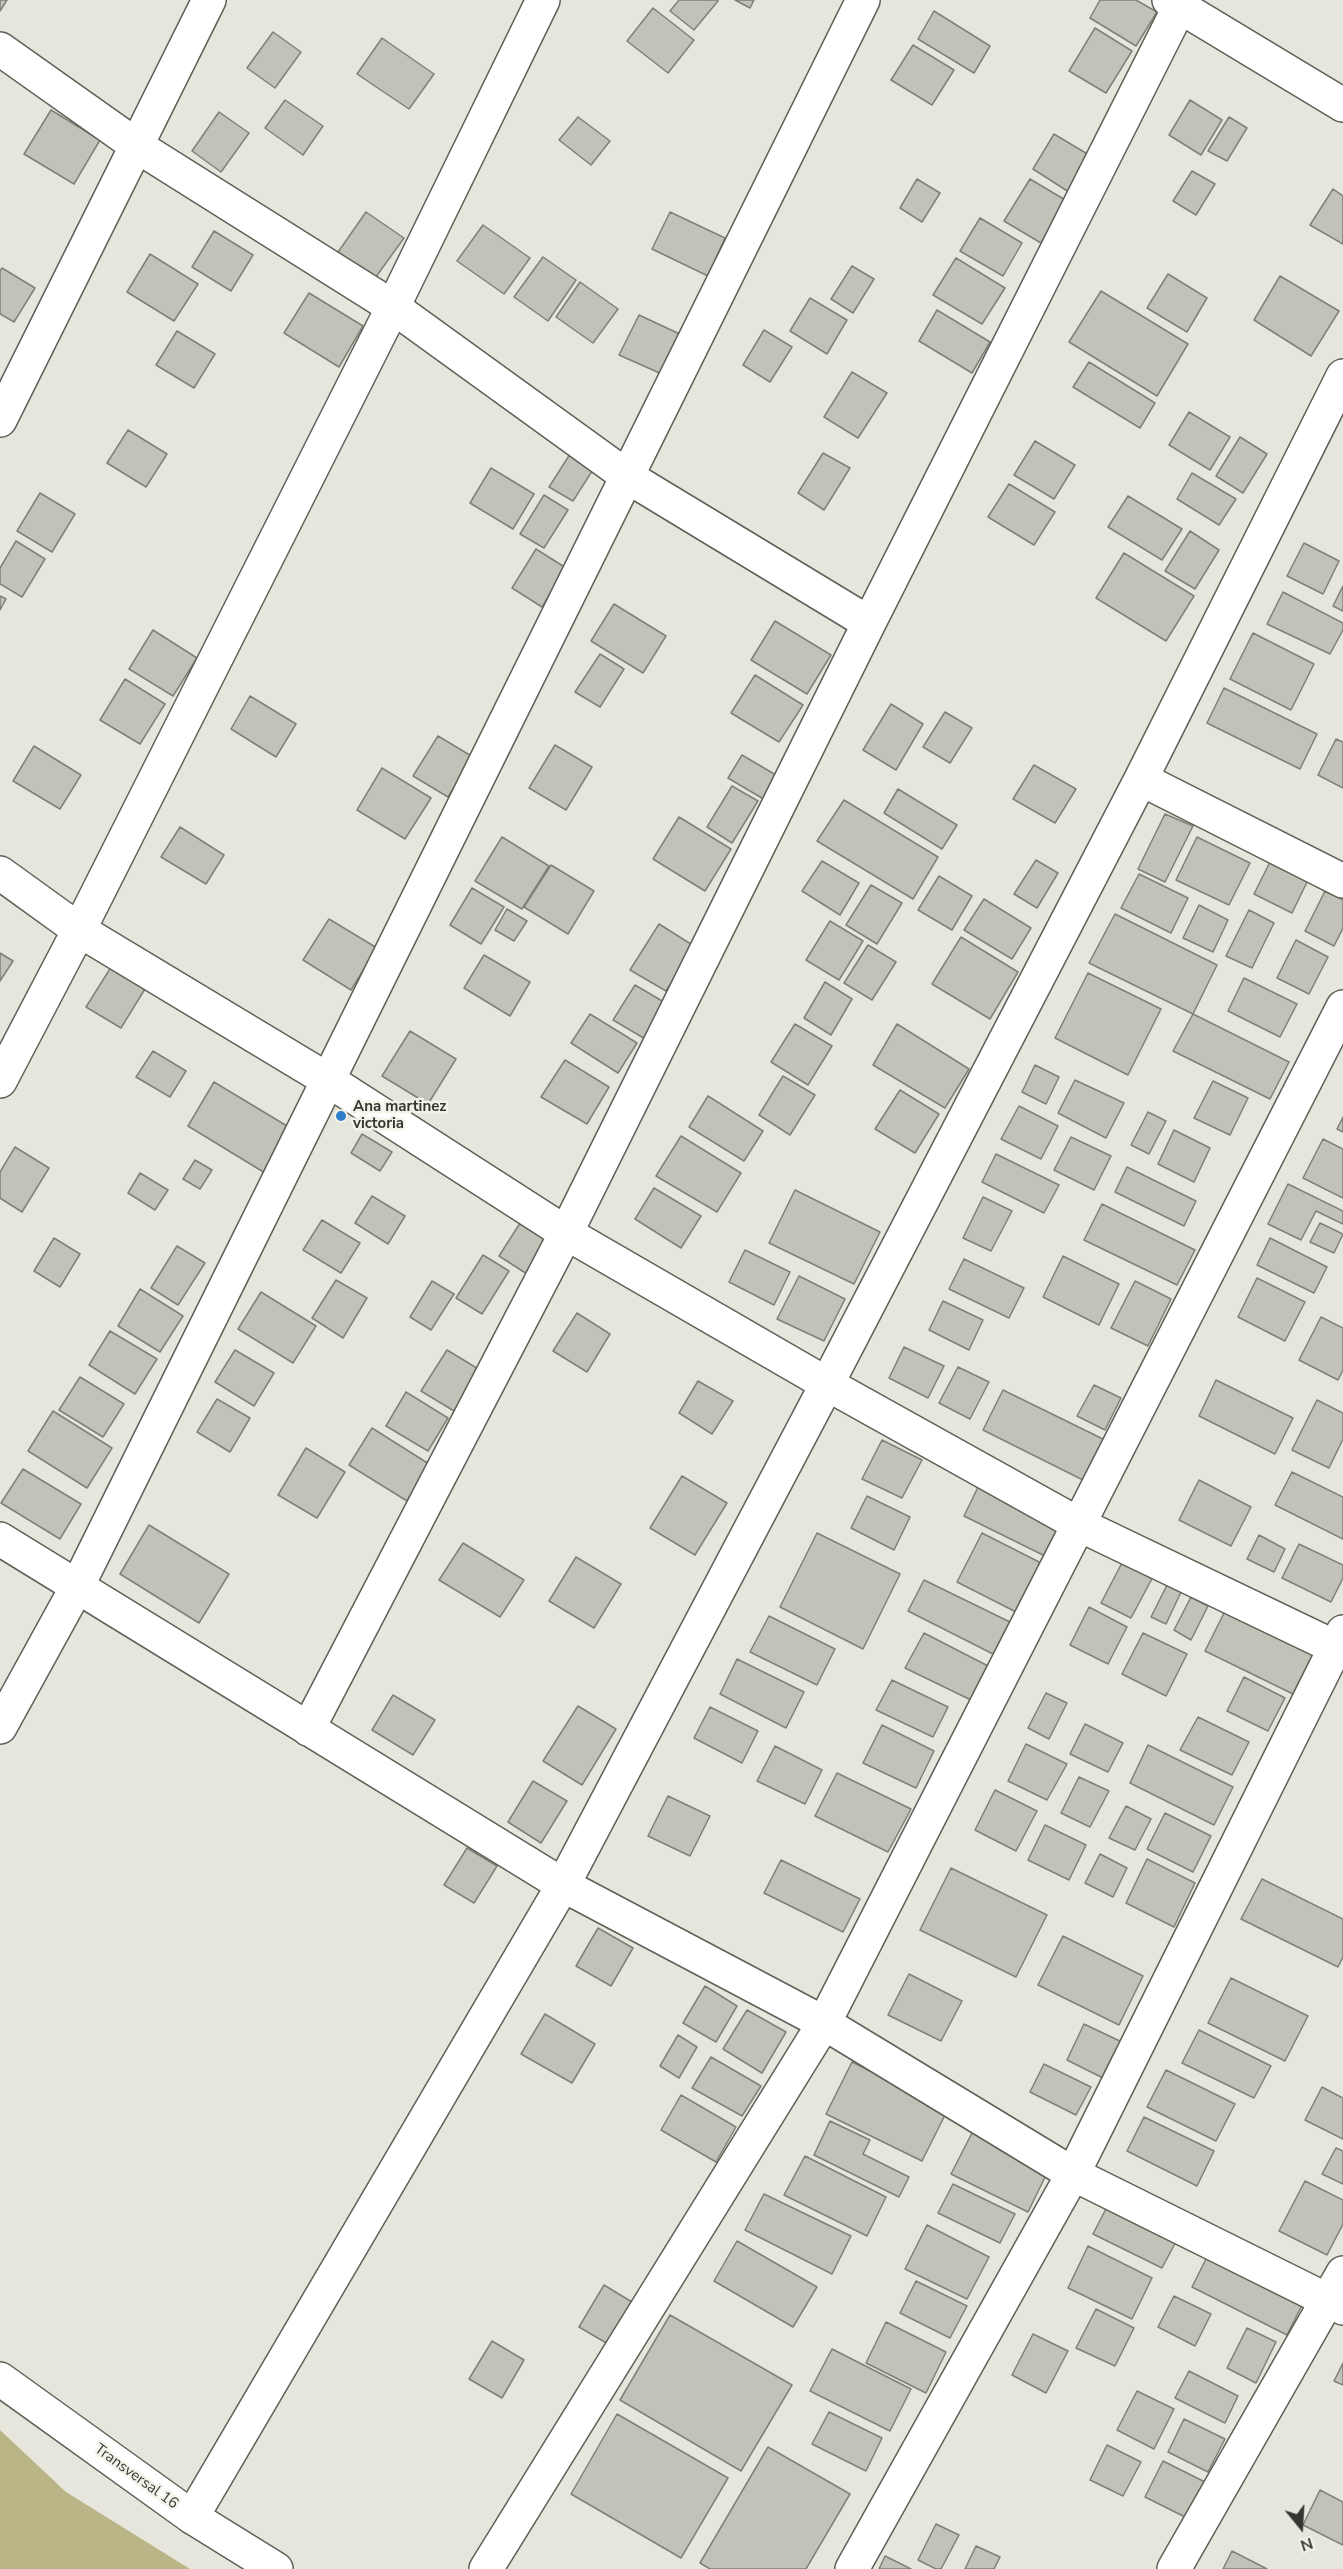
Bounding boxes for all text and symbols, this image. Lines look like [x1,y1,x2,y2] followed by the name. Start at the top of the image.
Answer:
[353,1098,446,1133] place label: Ana martinez victoria
[334,1109,348,1123] marker: Ana martinez victoria
[91,2441,181,2513] street label: Transversal 16
[1271,2497,1331,2557] north arrow
[1297,2532,1316,2556] text: N

